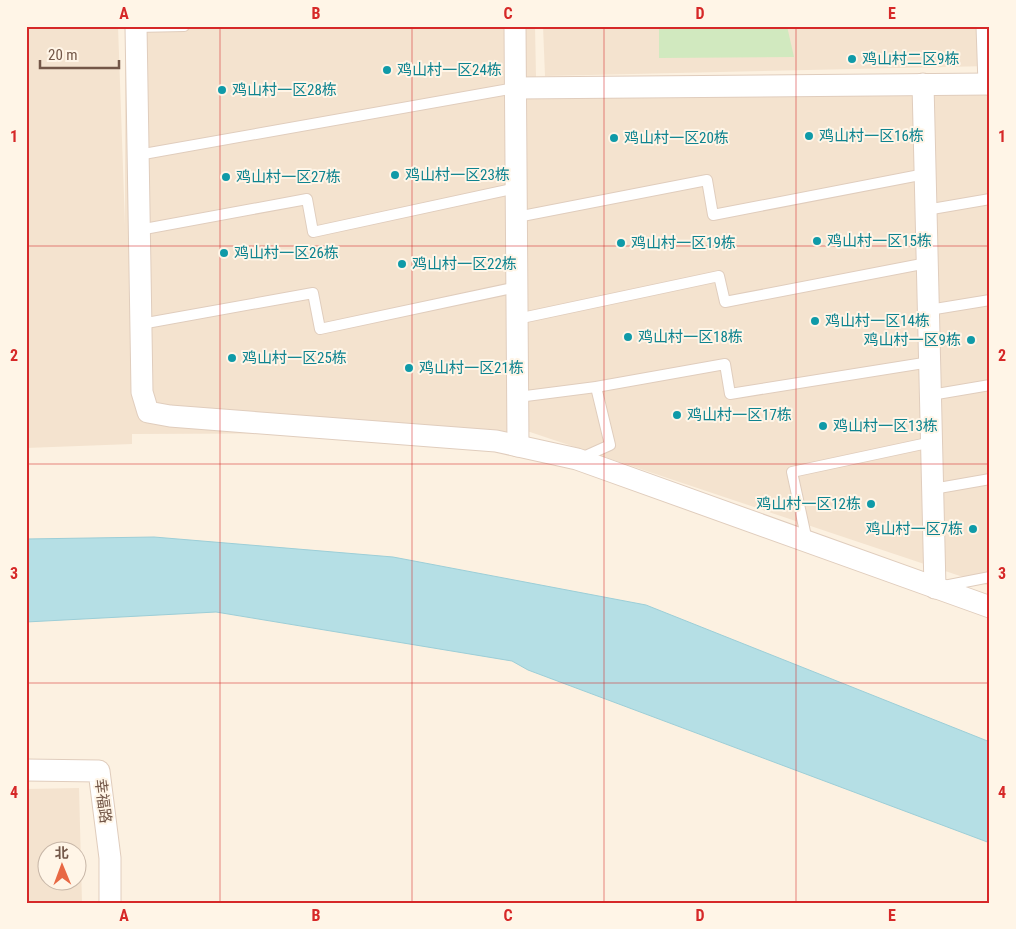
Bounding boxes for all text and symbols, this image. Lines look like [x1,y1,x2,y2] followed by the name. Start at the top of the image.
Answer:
[119,4,129,23] text: A
[312,4,321,23] text: B
[503,4,513,23] text: C
[695,4,705,23] text: D
[888,4,896,23] text: E
[40,38,119,70] scale bar
[48,46,78,64] text: 20 m
[862,50,959,68] place label: 鸡山村二区9栋
[846,53,858,65] marker: 鸡山村二区9栋
[397,61,502,79] place label: 鸡山村一区24栋
[381,64,393,76] marker: 鸡山村一区24栋
[232,81,337,99] place label: 鸡山村一区28栋
[216,84,228,96] marker: 鸡山村一区28栋
[10,127,18,146] text: 1
[819,127,924,145] place label: 鸡山村一区16栋
[998,127,1006,146] text: 1
[624,129,729,147] place label: 鸡山村一区20栋
[803,130,815,142] marker: 鸡山村一区16栋
[608,132,620,144] marker: 鸡山村一区20栋
[405,166,510,184] place label: 鸡山村一区23栋
[236,168,341,186] place label: 鸡山村一区27栋
[389,169,401,181] marker: 鸡山村一区23栋
[220,171,232,183] marker: 鸡山村一区27栋
[827,232,932,250] place label: 鸡山村一区15栋
[631,234,736,252] place label: 鸡山村一区19栋
[811,235,823,247] marker: 鸡山村一区15栋
[615,237,627,249] marker: 鸡山村一区19栋
[234,244,339,262] place label: 鸡山村一区26栋
[218,247,230,259] marker: 鸡山村一区26栋
[412,255,517,273] place label: 鸡山村一区22栋
[396,258,408,270] marker: 鸡山村一区22栋
[825,312,930,330] place label: 鸡山村一区14栋
[809,315,821,327] marker: 鸡山村一区14栋
[638,328,743,346] place label: 鸡山村一区18栋
[622,331,634,343] marker: 鸡山村一区18栋
[864,331,961,349] place label: 鸡山村一区9栋
[965,334,977,346] marker: 鸡山村一区9栋
[10,346,18,365] text: 2
[998,346,1006,365] text: 2
[242,349,347,367] place label: 鸡山村一区25栋
[226,352,238,364] marker: 鸡山村一区25栋
[419,359,524,377] place label: 鸡山村一区21栋
[403,362,415,374] marker: 鸡山村一区21栋
[687,406,792,424] place label: 鸡山村一区17栋
[671,409,683,421] marker: 鸡山村一区17栋
[833,417,938,435] place label: 鸡山村一区13栋
[817,420,829,432] marker: 鸡山村一区13栋
[756,495,861,513] place label: 鸡山村一区12栋
[865,498,877,510] marker: 鸡山村一区12栋
[866,520,963,538] place label: 鸡山村一区7栋
[967,523,979,535] marker: 鸡山村一区7栋
[10,564,18,583] text: 3
[998,564,1006,583] text: 3
[91,778,115,824] street label: 幸福路
[10,783,18,802] text: 4
[998,783,1006,802] text: 4
[38,842,88,892] north arrow
[55,845,69,861] text: 北
[119,906,129,925] text: A
[312,906,321,925] text: B
[503,906,513,925] text: C
[695,906,705,925] text: D
[888,906,896,925] text: E

